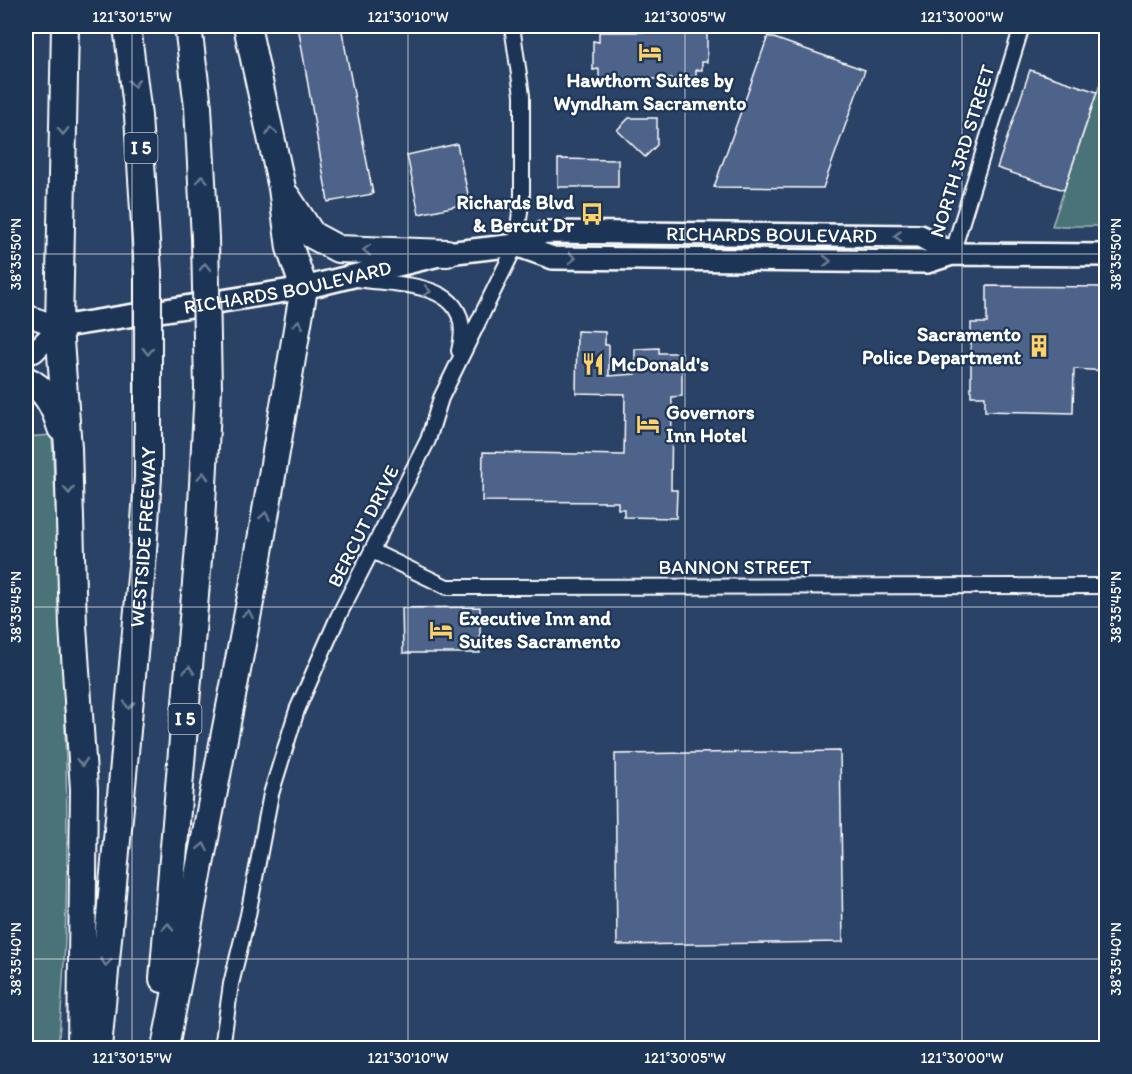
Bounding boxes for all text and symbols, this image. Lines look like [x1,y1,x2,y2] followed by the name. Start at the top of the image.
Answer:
[92,8,172,26] text: 121°30'15"W
[368,8,449,26] text: 121°30'10"W
[644,8,726,26] text: 121°30'05"W
[920,8,1004,26] text: 121°30'00"W
[637,39,663,65] hotel icon: Hawthorn Suites by Wyndham Sacramento
[924,62,1000,240] street label: NORTH 3RD STREET
[553,68,747,116] place label: Hawthorn Suites by Wyndham Sacramento
[128,79,140,88] one-way arrow
[57,126,69,135] one-way arrow
[265,126,278,136] one-way arrow
[124,133,158,163] road number: I 5
[195,175,208,184] one-way arrow
[456,190,575,237] place label: Richards Blvd & Bercut Dr
[579,201,605,227] bus stop icon: Richards Blvd & Bercut Dr
[7,218,25,290] text: 38°35'50"N
[1107,218,1125,290] text: 38°35'50"N
[666,221,877,248] street label: RICHARDS BOULEVARD
[894,230,903,242] one-way arrow
[363,243,372,256] one-way arrow
[568,252,577,265] one-way arrow
[822,254,831,267] one-way arrow
[182,255,394,319] street label: RICHARDS BOULEVARD
[199,263,212,272] one-way arrow
[422,284,432,297] one-way arrow
[291,319,303,328] one-way arrow
[862,322,1022,370] place label: Sacramento Police Department
[1026,333,1052,359] building icon: Sacramento Police Department
[142,347,154,356] one-way arrow
[580,351,606,377] restaurant icon: McDonald's
[611,352,709,376] place label: McDonald's
[666,400,755,447] place label: Governors Inn Hotel
[635,411,661,437] hotel icon: Governors Inn Hotel
[124,446,160,628] street label: WESTSIDE FREEWAY
[322,461,404,591] street label: BERCUT DRIVE
[197,471,210,480] one-way arrow
[63,486,76,495] one-way arrow
[258,511,271,521] one-way arrow
[659,555,811,579] street label: BANNON STREET
[7,571,25,643] text: 38°35'45"N
[1107,571,1125,643] text: 38°35'45"N
[459,606,621,653] place label: Executive Inn and Suites Sacramento
[241,609,254,619] one-way arrow
[428,617,454,643] hotel icon: Executive Inn and Suites Sacramento
[182,666,195,675] one-way arrow
[123,700,136,710] one-way arrow
[168,704,201,734] road number: I 5
[76,757,89,766] one-way arrow
[196,842,209,852] one-way arrow
[7,922,25,996] text: 38°35'40"N
[1107,922,1125,996] text: 38°35'40"N
[161,923,174,932] one-way arrow
[100,957,113,966] one-way arrow
[92,1049,172,1067] text: 121°30'15"W
[368,1049,449,1067] text: 121°30'10"W
[644,1049,726,1067] text: 121°30'05"W
[920,1049,1004,1067] text: 121°30'00"W

